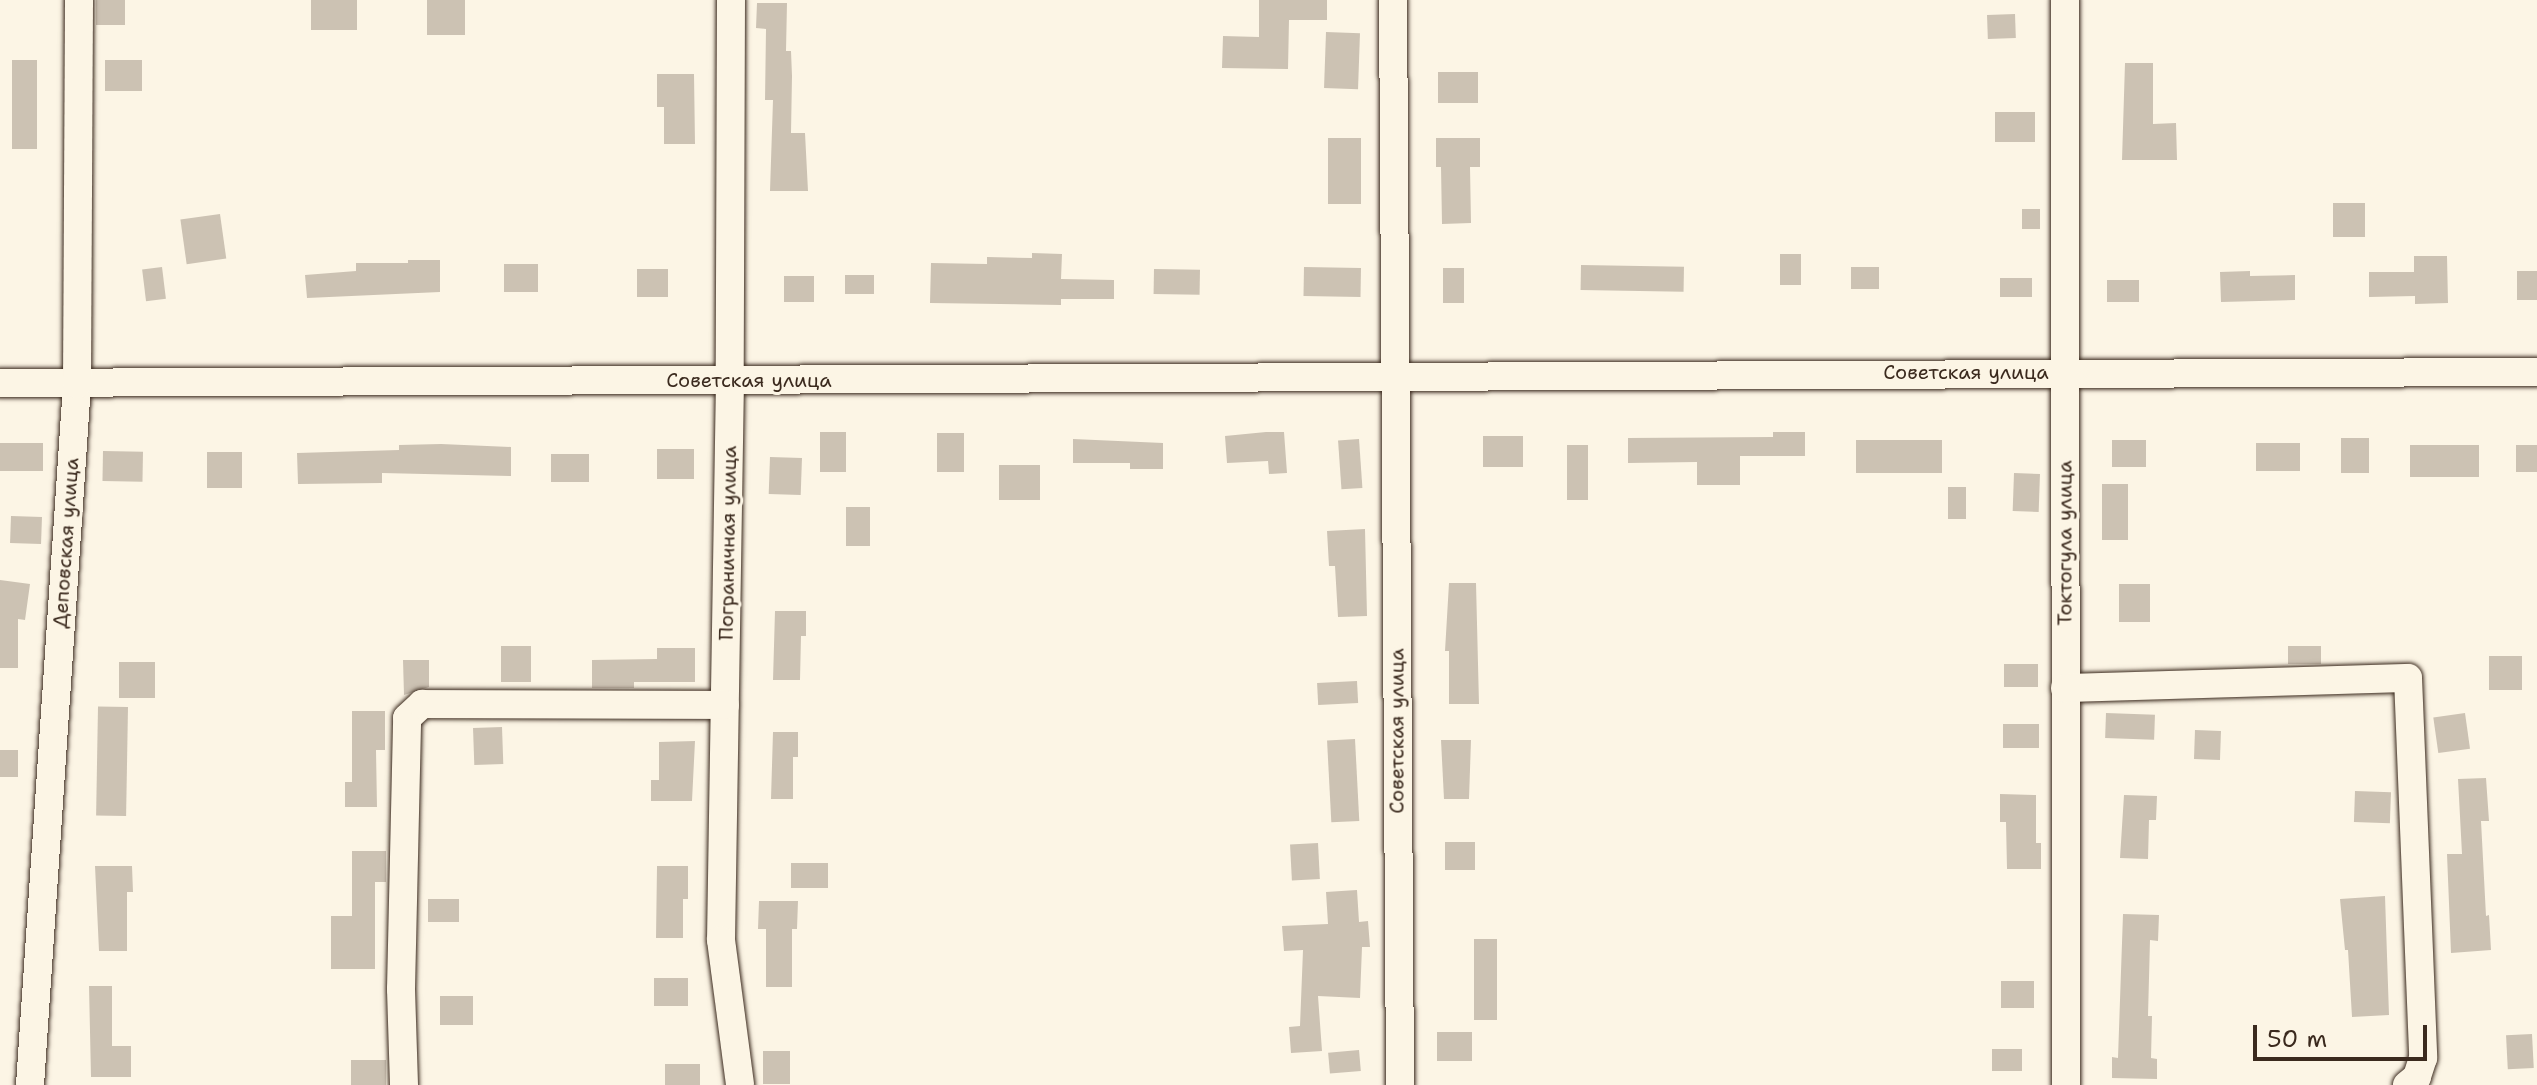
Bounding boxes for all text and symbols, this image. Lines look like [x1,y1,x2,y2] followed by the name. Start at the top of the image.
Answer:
[1883,360,2049,384] street label: Советская улица
[666,368,832,392] street label: Советская улица
[714,445,742,641] street label: Пограничная улица
[48,457,84,629] street label: Деповская улица
[2053,460,2077,626] street label: Токтогула улица
[1385,648,1409,814] street label: Советская улица
[2257,1009,2431,1059] scale bar
[2267,1023,2327,1055] text: 50 m

